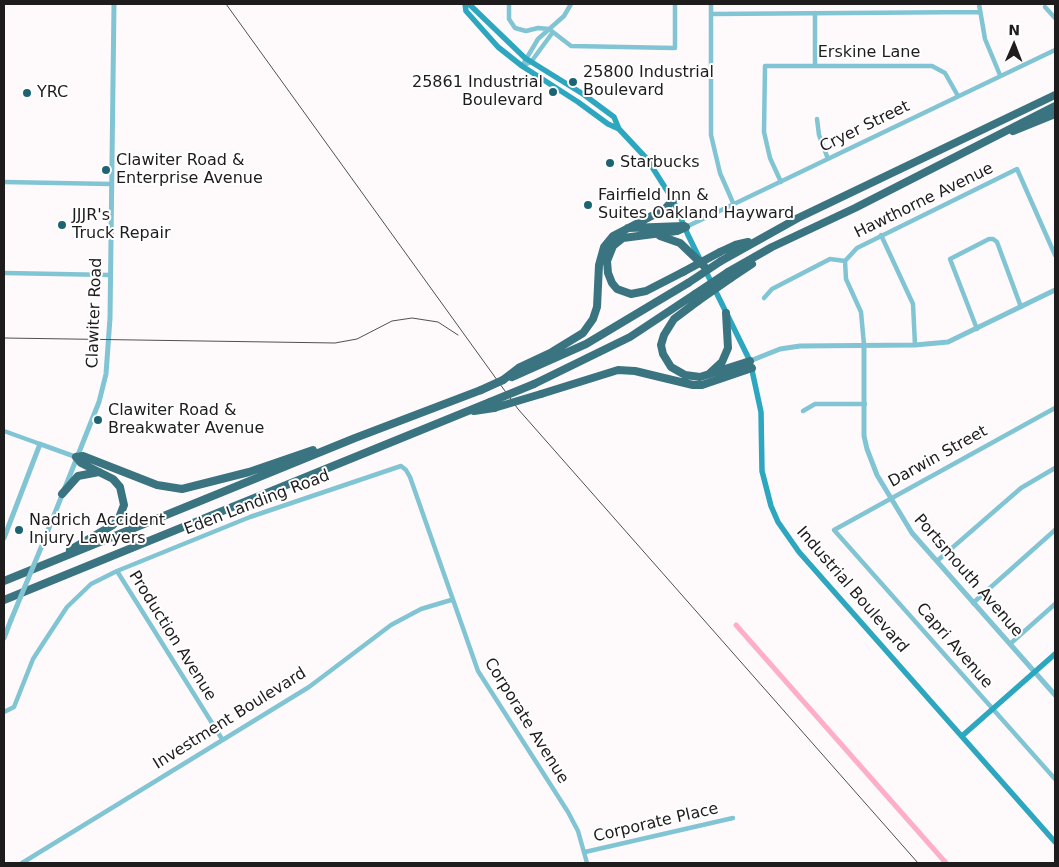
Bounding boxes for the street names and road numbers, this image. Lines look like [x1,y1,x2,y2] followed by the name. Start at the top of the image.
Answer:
[818,43,920,63] street label: Erskine Lane
[817,97,913,157] street label: Cryer Street
[852,159,996,243] street label: Hawthorne Avenue
[83,257,107,369] street label: Clawiter Road
[885,422,991,492] street label: Darwin Street
[182,466,332,540] street label: Eden Landing Road
[909,511,1027,641] street label: Portsmouth Avenue
[792,523,912,657] street label: Industrial Boulevard
[124,567,220,705] street label: Production Avenue
[912,599,996,693] street label: Capri Avenue
[480,655,572,787] street label: Corporate Avenue
[150,664,310,774] street label: Investment Boulevard
[592,799,720,847] street label: Corporate Place

